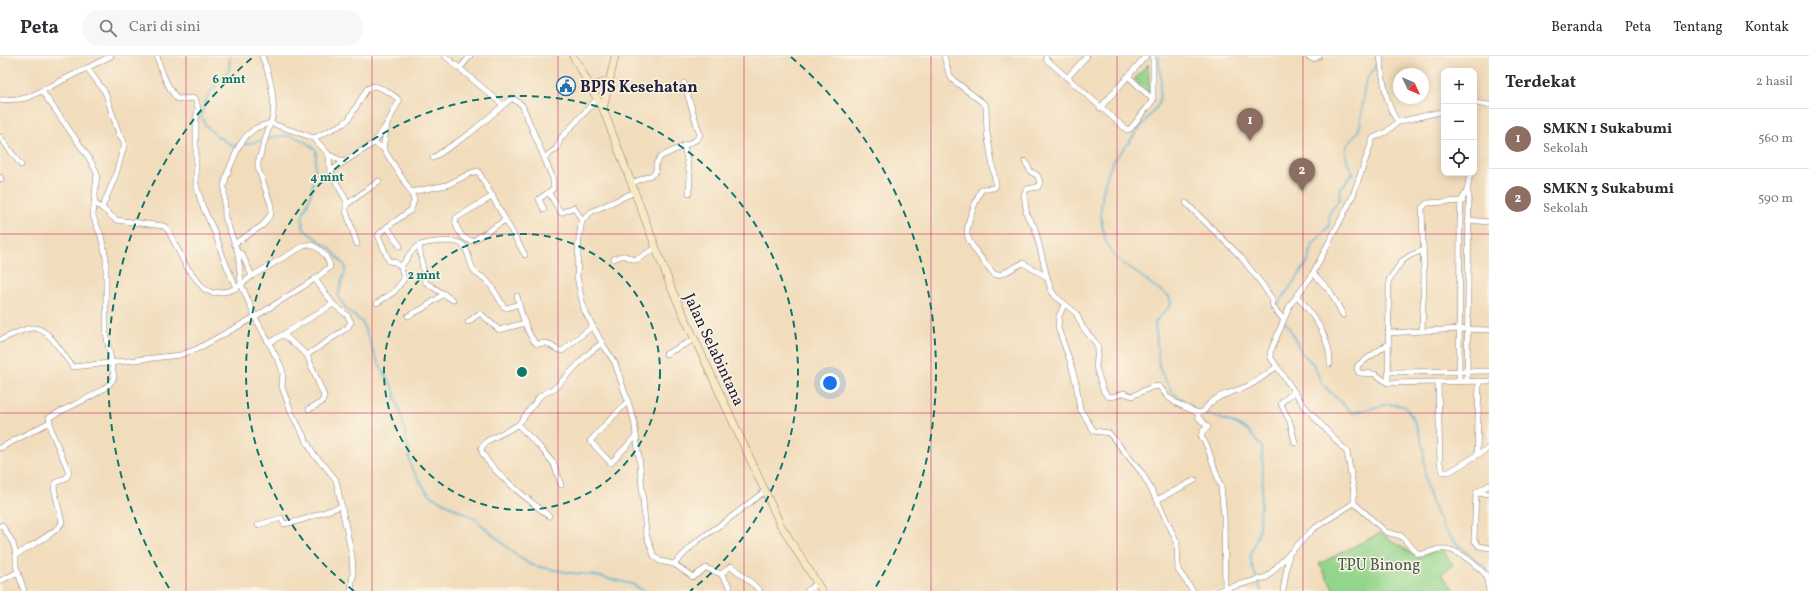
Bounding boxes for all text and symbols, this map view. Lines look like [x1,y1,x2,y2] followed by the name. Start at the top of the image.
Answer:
[83,10,363,46] search box
[20,15,59,41] text: Peta
[97,17,119,39] icon: search
[129,17,200,38] text: Cari di sini
[1551,18,1603,37] text: Beranda
[1625,18,1651,37] text: Peta
[1673,18,1723,37] text: Tentang
[1745,18,1789,37] text: Kontak
[1393,68,1429,104] north arrow
[1441,68,1477,176] map controls
[1441,68,1477,104] button: +
[1505,71,1576,94] text: Terdekat
[213,72,246,88] text: 6 mnt
[1756,73,1793,91] text: 2 hasil
[555,75,577,97] public building icon: BPJS Kesehatan
[580,77,698,99] place label: BPJS Kesehatan
[1441,104,1477,140] button: −
[1237,108,1263,141] pin: 1
[1543,119,1672,140] text: SMKN 1 Sukabumi
[1515,130,1521,148] text: 1
[1758,130,1793,148] text: 560 m
[1441,140,1477,176] button: locate
[1543,140,1588,158] text: Sekolah
[1289,158,1315,191] pin: 2
[310,170,344,186] text: 4 mnt
[1543,179,1674,200] text: SMKN 3 Sukabumi
[1515,190,1521,208] text: 2
[1758,190,1793,208] text: 590 m
[1543,200,1588,218] text: Sekolah
[408,268,441,284] text: 2 mnt
[677,290,749,410] street label: Jalan Selabintana
[515,365,529,379] centre of rings
[820,373,840,393] your location
[1338,555,1420,577] park label: TPU Binong

